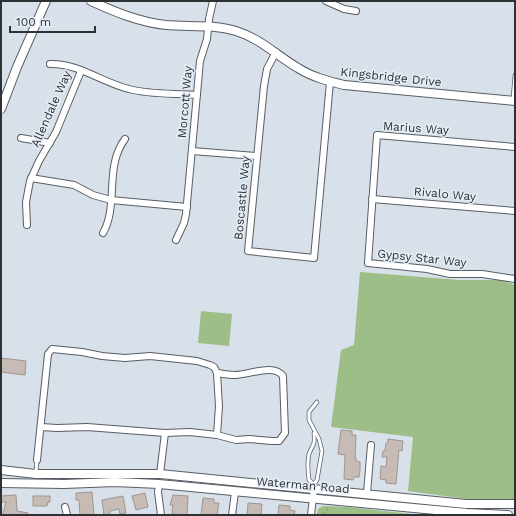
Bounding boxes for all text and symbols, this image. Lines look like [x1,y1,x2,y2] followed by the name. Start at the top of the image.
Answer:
[10,8,95,34] scale bar
[16,15,51,29] text: 100 m
[175,64,195,139] street label: Morcott Way
[340,65,442,89] street label: Kingsbridge Drive
[28,68,74,149] street label: Allendale Way
[382,119,450,137] street label: Marius Way
[231,155,253,241] street label: Boscastle Way
[413,184,477,204] street label: Rivalo Way
[377,246,468,270] street label: Gypsy Star Way
[256,474,350,496] street label: Waterman Road

